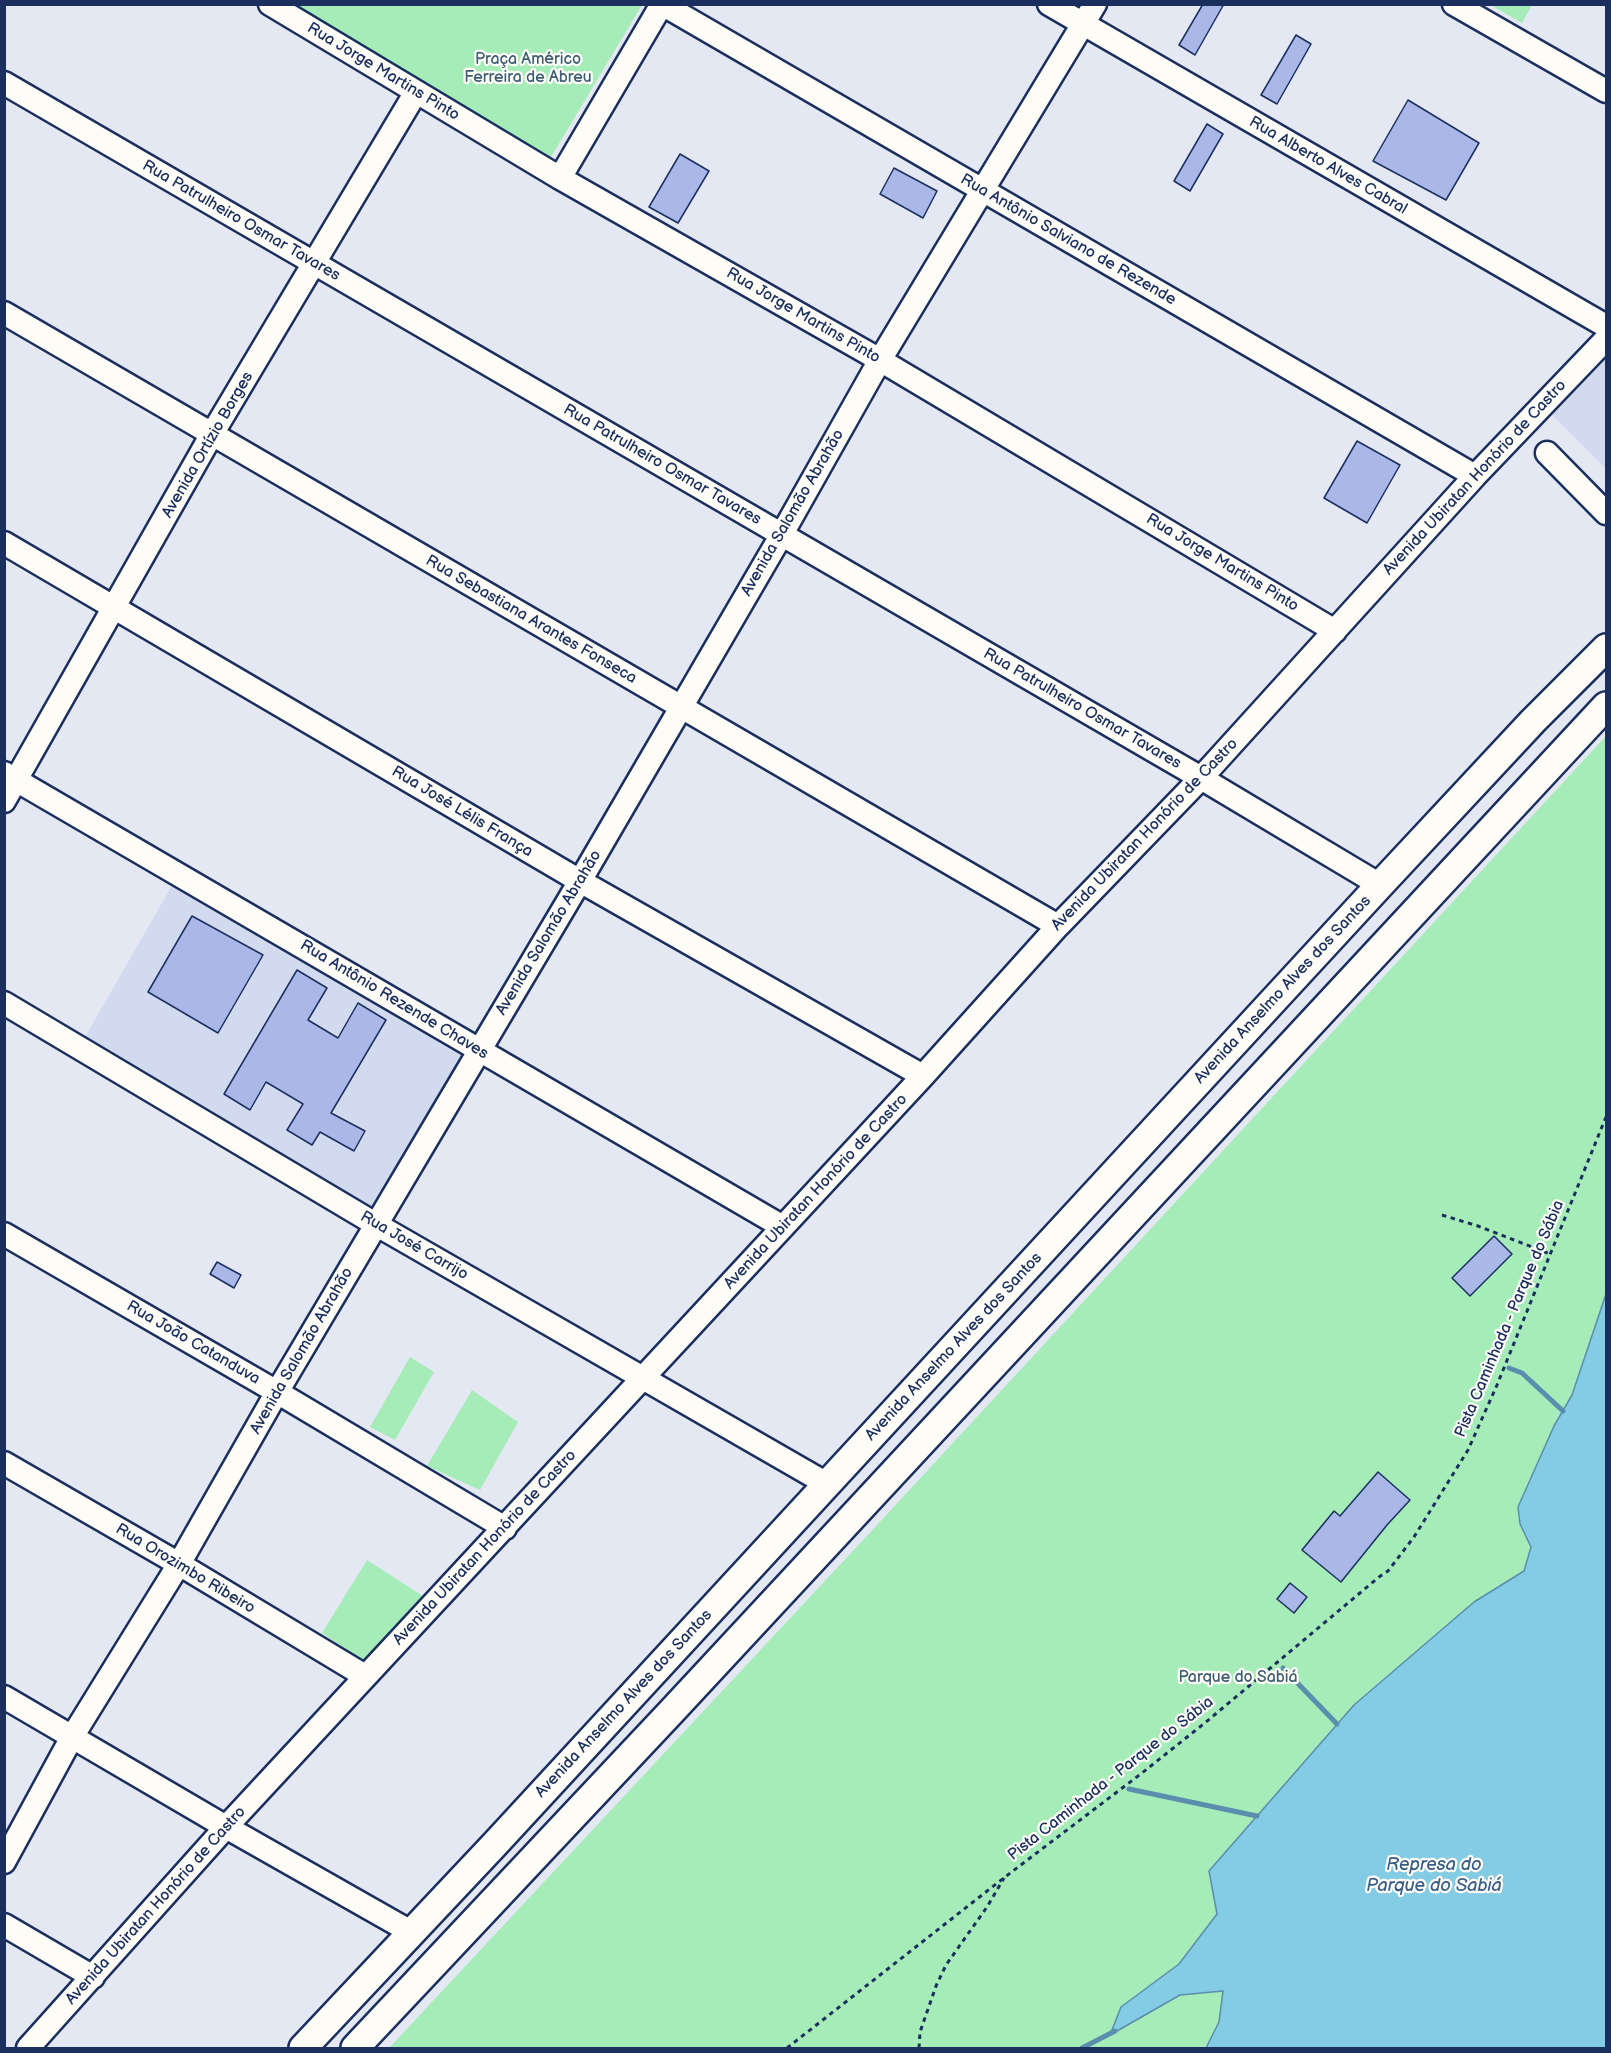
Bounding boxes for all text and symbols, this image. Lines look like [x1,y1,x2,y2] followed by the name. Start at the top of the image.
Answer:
[303,19,463,125] street label: Rua Jorge Martins Pinto
[464,50,592,88] park label: Praça Américo Ferreira de Abreu
[1246,113,1410,219] street label: Rua Alberto Alves Cabral
[139,156,343,286] street label: Rua Patrulheiro Osmar Tavares
[957,170,1179,310] street label: Rua Antônio Salviano de Rezende
[723,264,883,368] street label: Rua Jorge Martins Pinto
[158,369,258,521] street label: Avenida Ortízio Borges
[1379,376,1571,580] street label: Avenida Ubiratan Honório de Castro
[560,400,764,530] street label: Rua Patrulheiro Osmar Tavares
[737,426,849,600] street label: Avenida Salomão Abrahão
[1142,510,1302,616] street label: Rua Jorge Martins Pinto
[422,552,640,688] street label: Rua Sebastiana Arantes Fonseca
[980,644,1184,774] street label: Rua Patrulheiro Osmar Tavares
[1048,735,1242,935] street label: Avenida Ubiratan Honório de Castro
[388,762,536,862] street label: Rua José Lélis França
[492,847,606,1019] street label: Avenida Salomão Abrahão
[1191,892,1375,1088] street label: Avenida Anselmo Alves dos Santos
[296,936,492,1064] street label: Rua Antônio Rezende Chaves
[720,1090,912,1294] street label: Avenida Ubiratan Honório de Castro
[1451,1198,1569,1440] street label: Pista Caminhada - Parque do Sábia
[357,1207,471,1285] street label: Rua José Carrijo
[862,1249,1046,1445] street label: Avenida Anselmo Alves dos Santos
[246,1264,358,1438] street label: Avenida Salomão Abrahão
[123,1297,263,1389] street label: Rua João Catanduva
[389,1446,581,1650] street label: Avenida Ubiratan Honório de Castro
[112,1520,258,1618] street label: Rua Orozimbo Ribeiro
[532,1606,716,1802] street label: Avenida Anselmo Alves dos Santos
[1178,1668,1298,1688] park label: Parque do Sabiá
[1004,1693,1218,1865] street label: Pista Caminhada - Parque do Sábia
[62,1803,250,2009] street label: Avenida Ubiratan Honório de Castro
[1366,1854,1502,1896] water label: Represa do Parque do Sabiá

